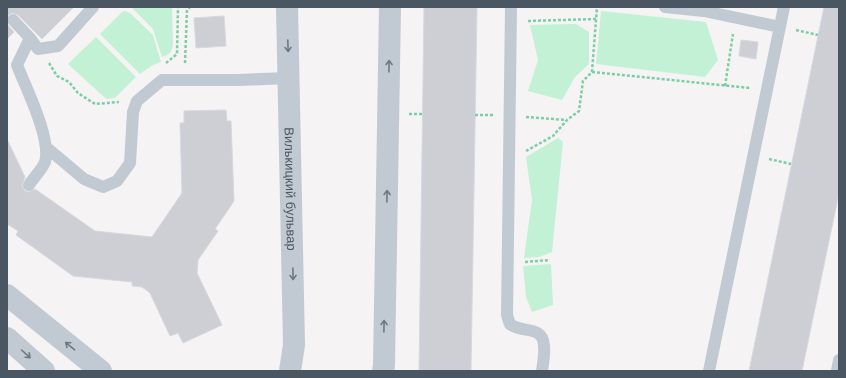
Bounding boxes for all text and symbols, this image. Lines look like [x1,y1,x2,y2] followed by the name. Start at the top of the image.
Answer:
[284,39,292,52] one-way arrow
[385,60,393,73] one-way arrow
[281,127,299,251] street label: Вилькицкий бульвар
[383,190,391,203] one-way arrow
[289,267,297,280] one-way arrow
[381,320,388,333] one-way arrow
[65,342,76,351] one-way arrow
[20,350,31,359] one-way arrow

